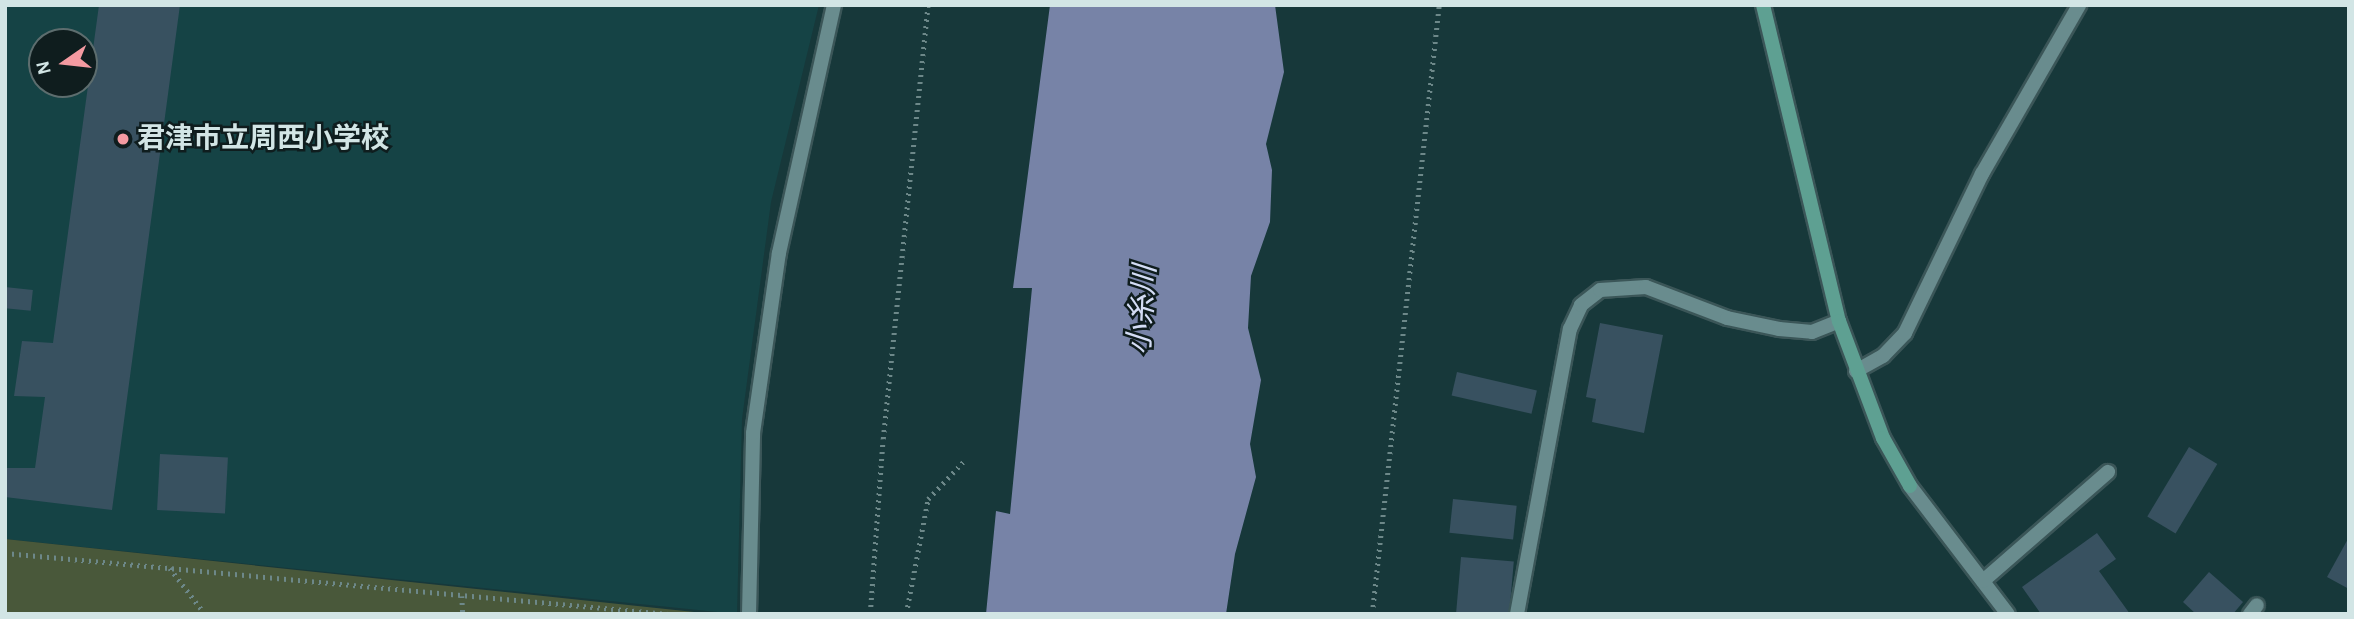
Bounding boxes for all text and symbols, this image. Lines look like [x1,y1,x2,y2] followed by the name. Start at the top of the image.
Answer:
[28,28,98,98] north arrow
[33,59,55,76] text: N
[137,122,389,156] place label: 君津市立周西小学校
[115,131,131,147] marker: 君津市立周西小学校
[1122,264,1164,356] water label: 小糸川

